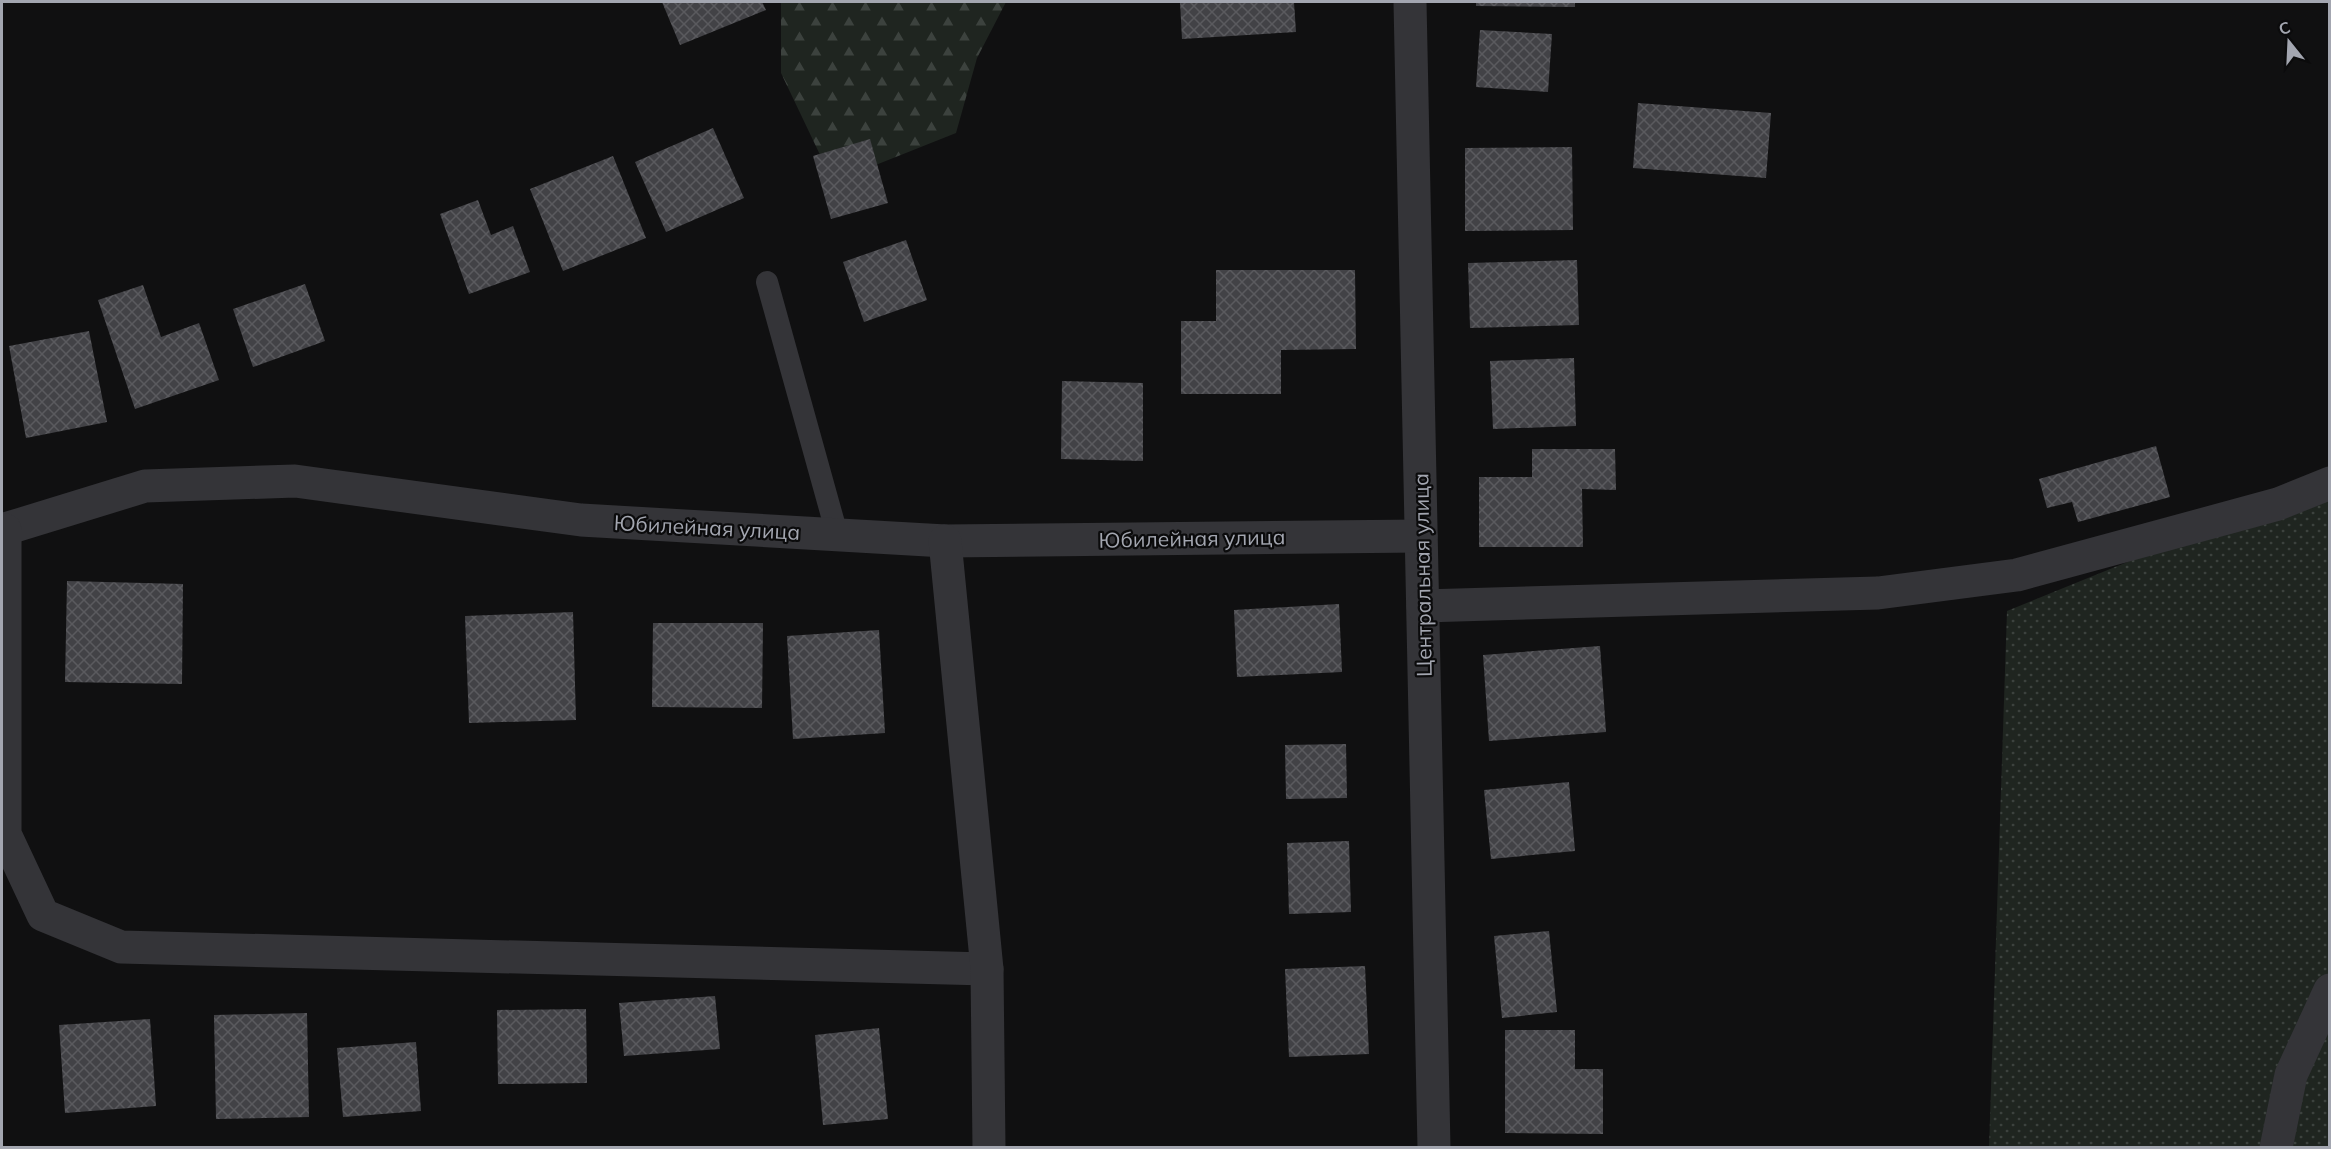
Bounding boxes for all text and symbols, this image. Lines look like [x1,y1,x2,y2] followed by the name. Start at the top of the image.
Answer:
[2259,12,2319,72] north arrow
[2276,17,2293,39] text: С
[1407,473,1437,677] street label: Центральная улица
[613,509,801,545] street label: Юбилейная улица
[1098,523,1286,553] street label: Юбилейная улица

